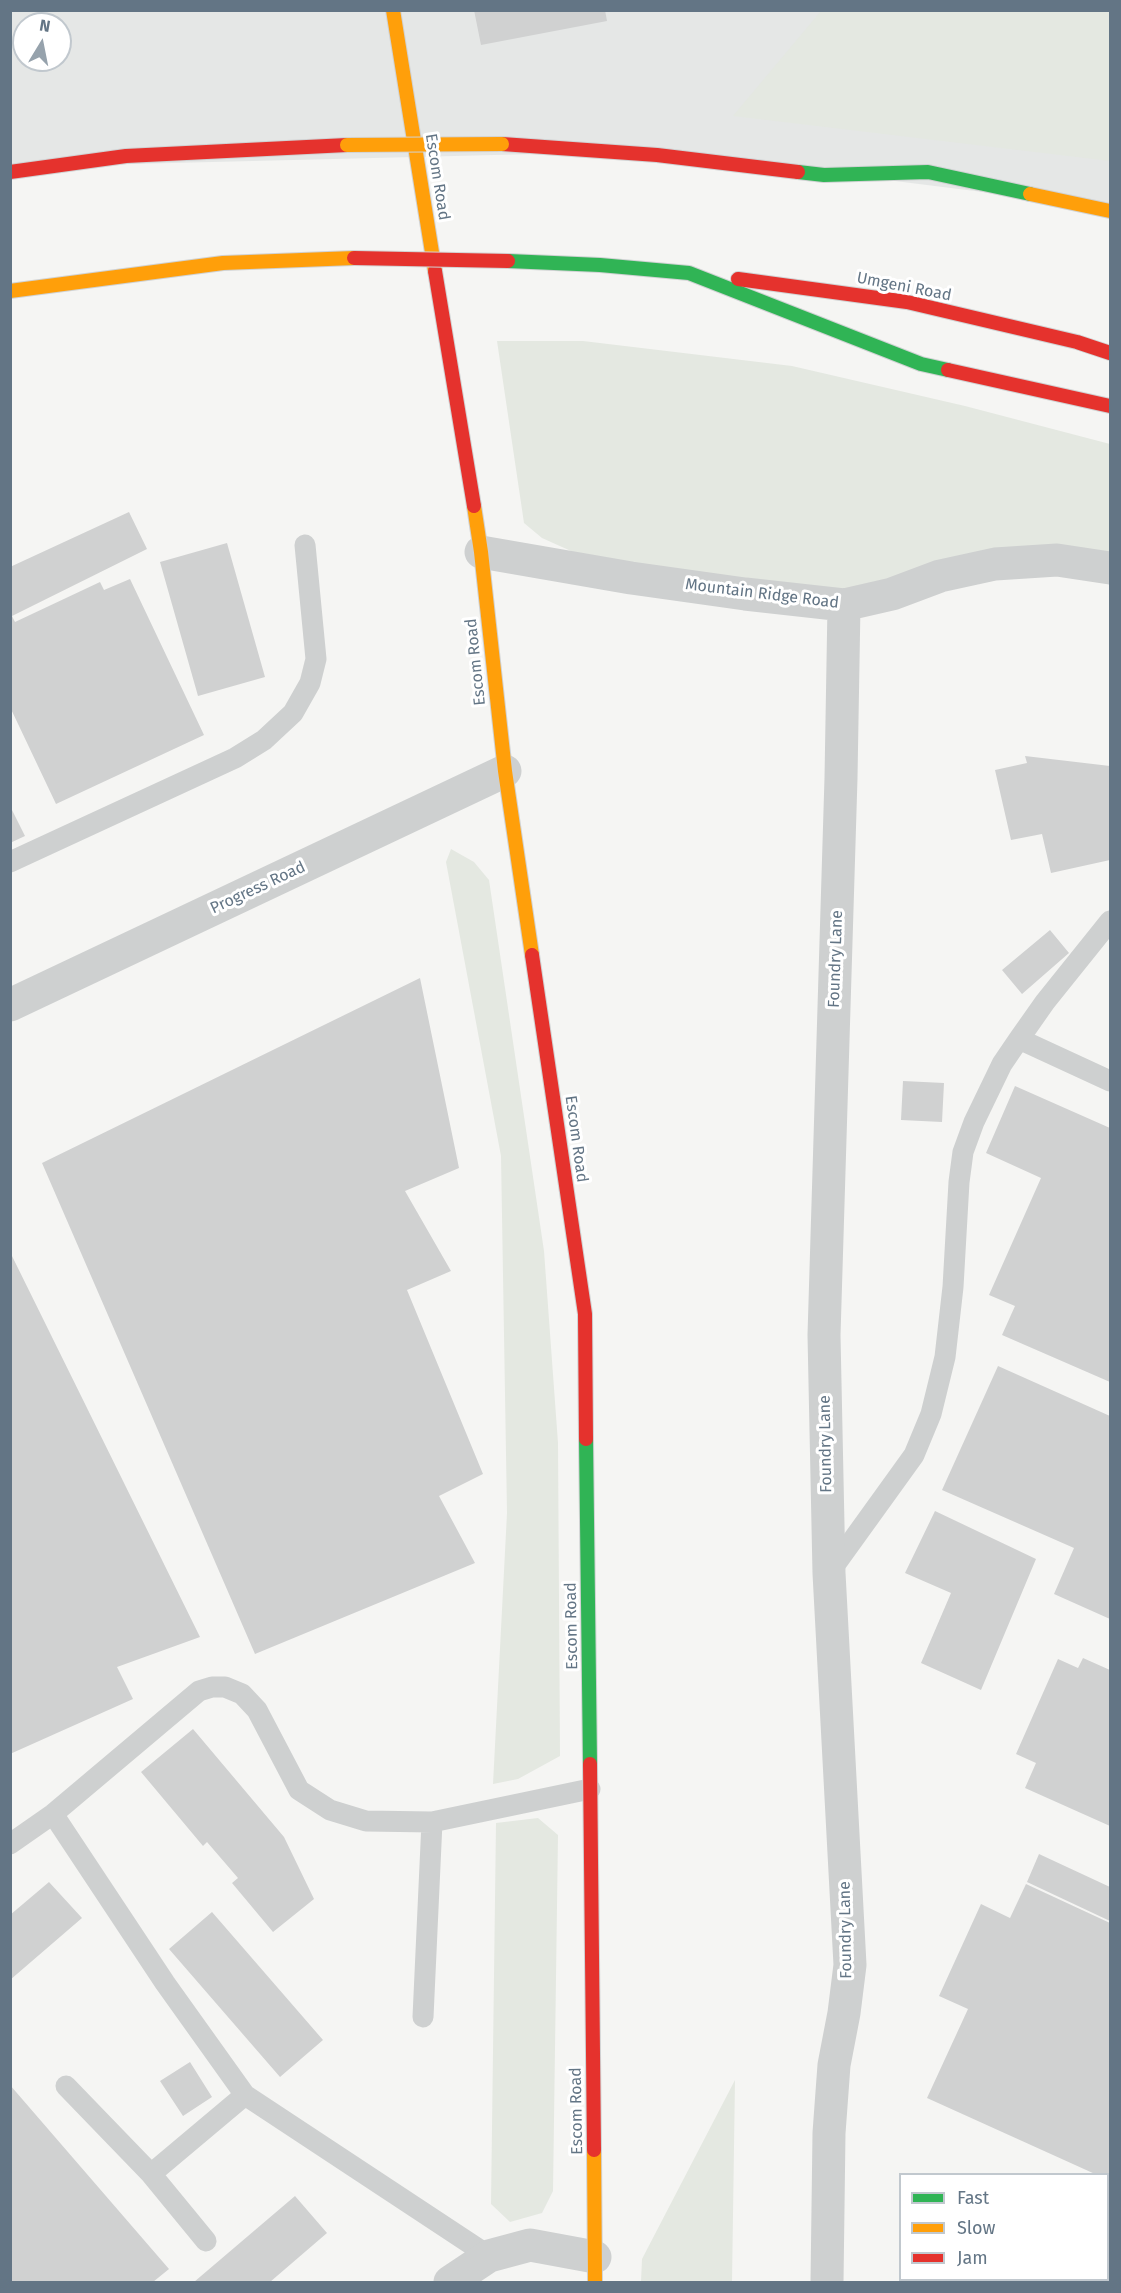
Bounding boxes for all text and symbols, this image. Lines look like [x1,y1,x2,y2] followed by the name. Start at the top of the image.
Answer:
[12,12,72,72] north arrow
[38,15,52,36] text: N
[421,132,453,222] street label: Escom Road
[855,268,953,306] street label: Umgeni Road
[684,575,840,613] street label: Mountain Ridge Road
[462,618,490,706] street label: Escom Road
[207,858,309,918] street label: Progress Road
[825,910,847,1008] street label: Foundry Lane
[560,1094,592,1184] street label: Escom Road
[816,1395,836,1493] street label: Foundry Lane
[562,1582,582,1670] street label: Escom Road
[836,1881,856,1979] street label: Foundry Lane
[567,2067,587,2155] street label: Escom Road
[899,2173,1109,2281] legend
[957,2187,989,2209] text: Fast
[957,2217,995,2239] text: Slow
[957,2247,988,2269] text: Jam

